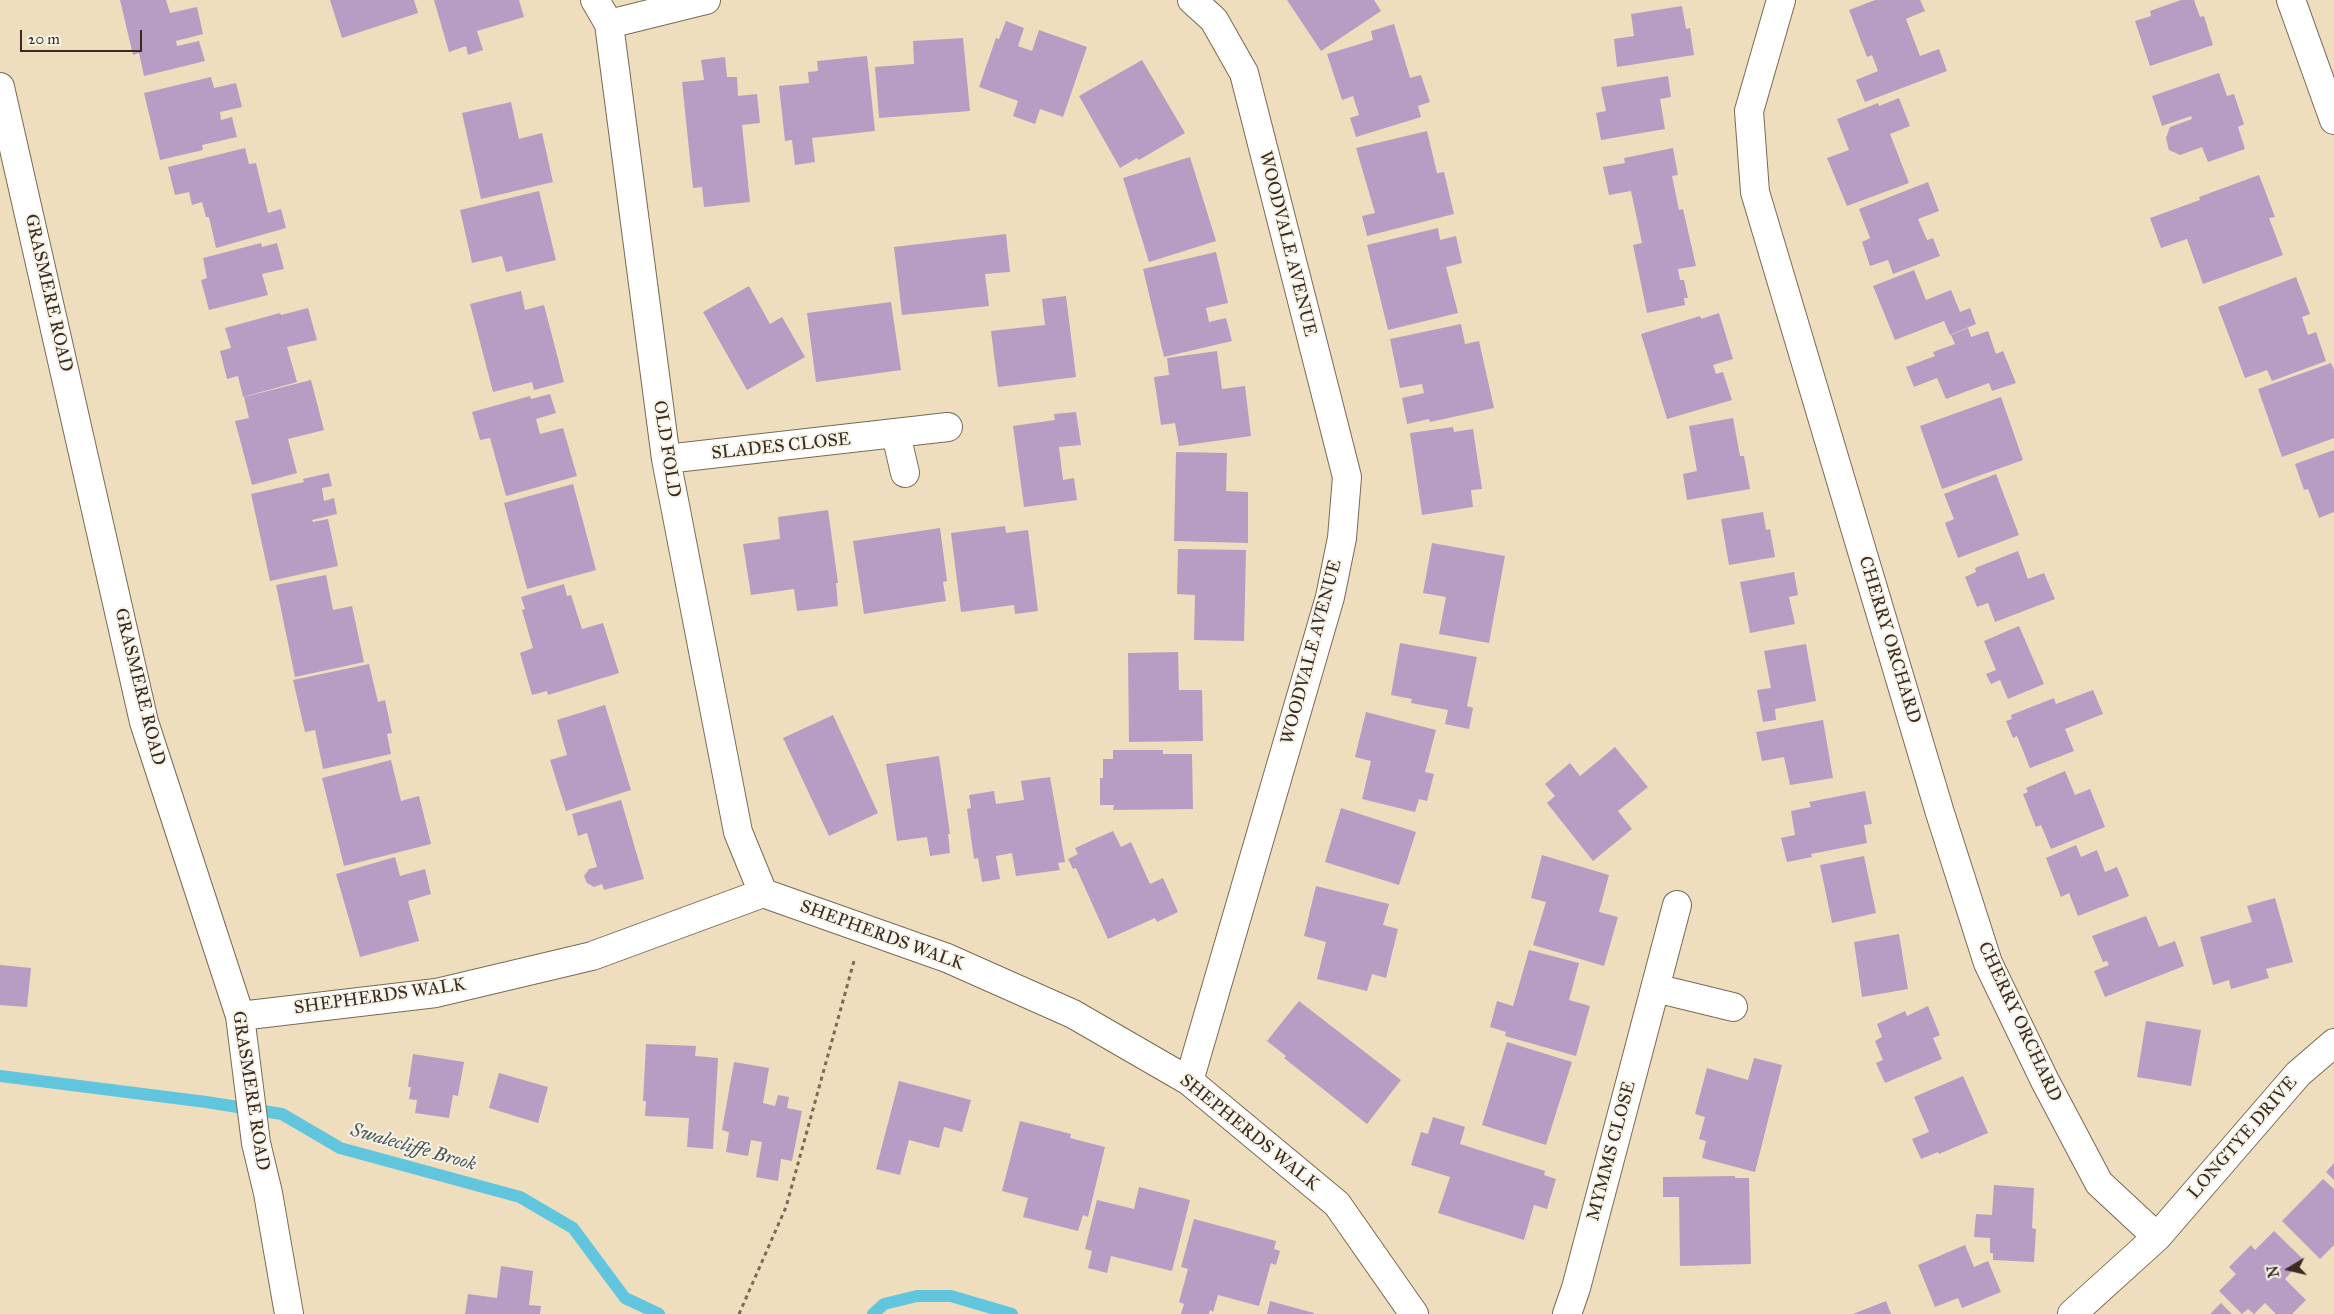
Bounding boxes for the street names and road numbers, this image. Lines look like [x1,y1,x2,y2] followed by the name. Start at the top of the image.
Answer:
[1254,149,1320,339] street label: WOODVALE AVENUE
[19,212,77,374] street label: GRASMERE ROAD
[648,399,684,499] street label: OLD FOLD
[710,429,852,465] street label: SLADES CLOSE
[1853,554,1925,726] street label: CHERRY ORCHARD
[1277,557,1347,747] street label: WOODVALE AVENUE
[109,606,169,768] street label: GRASMERE ROAD
[797,896,967,976] street label: SHEPHERDS WALK
[1973,939,2065,1105] street label: CHERRY ORCHARD
[293,974,467,1020] street label: SHEPHERDS WALK
[227,1010,273,1172] street label: GRASMERE ROAD
[1175,1070,1323,1196] street label: SHEPHERDS WALK
[2184,1072,2302,1204] street label: LONGTYE DRIVE
[1583,1079,1641,1223] street label: MYMMS CLOSE

